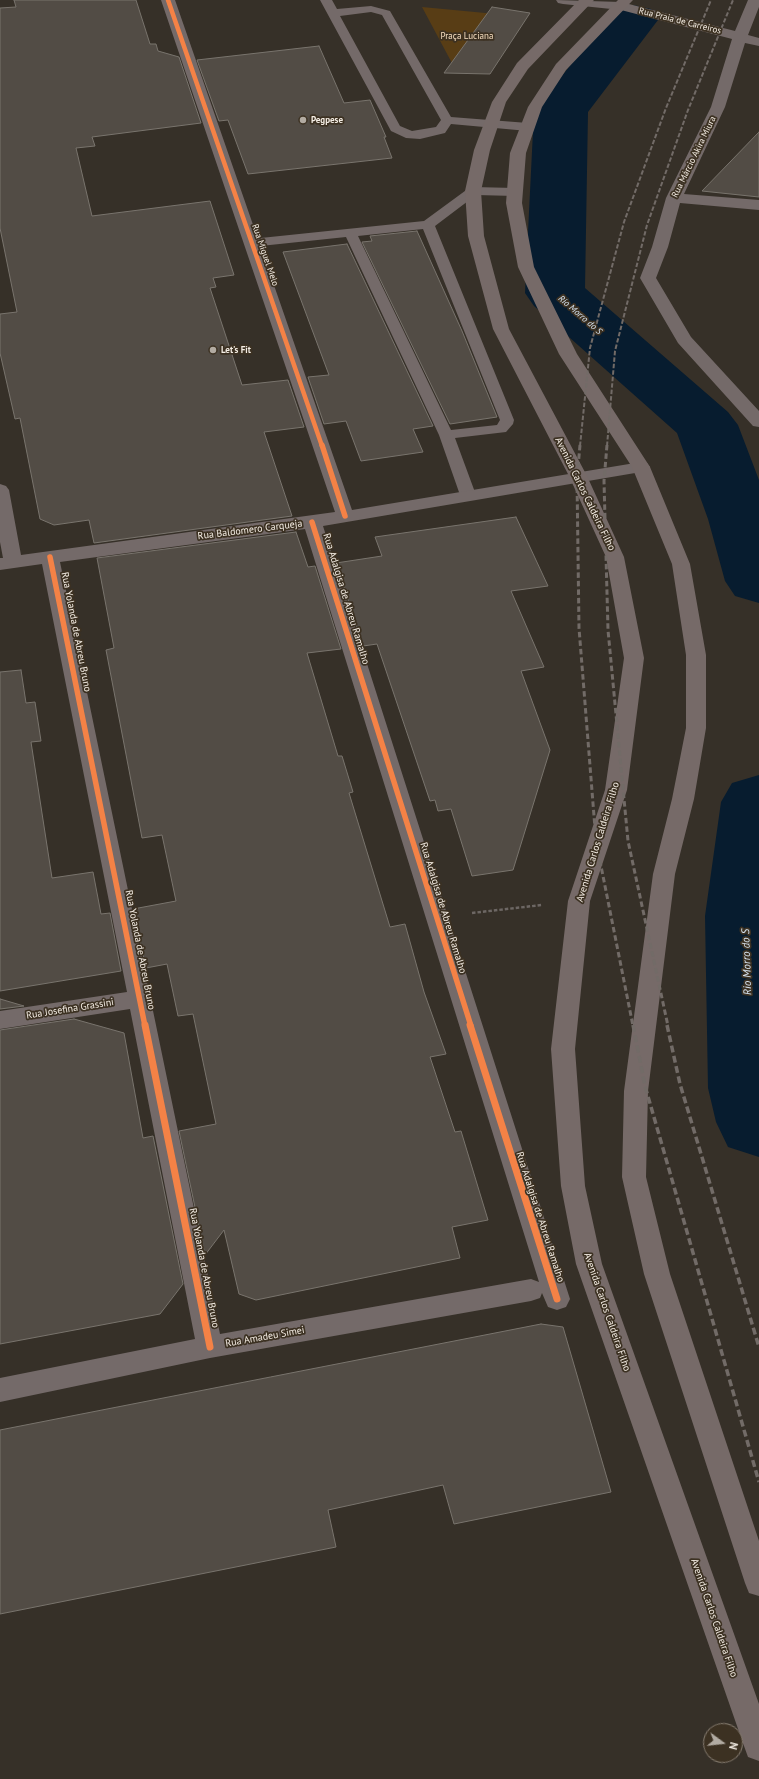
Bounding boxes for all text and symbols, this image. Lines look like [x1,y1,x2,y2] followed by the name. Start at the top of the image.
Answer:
[638,6,722,36] street label: Rua Praia de Carreiros
[441,31,493,41] park label: Praça Luciana
[298,115,308,125] marker: Pegpese
[311,115,343,125] place label: Pegpese
[670,115,718,199] street label: Rua Márcio Akira Miura
[249,223,281,287] street label: Rua Miguel Melo
[556,293,604,337] water label: Rio Morro do S
[208,345,218,355] marker: Let's Fit
[221,345,251,355] place label: Let's Fit
[552,435,618,553] street label: Avenida Carlos Caldeira Filho
[197,518,303,542] street label: Rua Baldomero Carqueja
[320,532,372,666] street label: Rua Adalgisa de Abreu Ramalho
[58,571,94,693] street label: Rua Yolanda de Abreu Bruno
[574,781,622,903] street label: Avenida Carlos Caldeira Filho
[417,841,469,975] street label: Rua Adalgisa de Abreu Ramalho
[122,889,158,1011] street label: Rua Yolanda de Abreu Bruno
[739,929,755,995] water label: Rio Morro do S
[25,996,115,1022] street label: Rua Josefina Grassini
[513,1150,567,1284] street label: Rua Adalgisa de Abreu Ramalho
[186,1207,222,1329] street label: Rua Yolanda de Abreu Bruno
[581,1251,633,1373] street label: Avenida Carlos Caldeira Filho
[224,1324,306,1350] street label: Rua Amadeu Simei
[688,1557,740,1679] street label: Avenida Carlos Caldeira Filho
[703,1723,743,1763] north arrow
[726,1741,741,1751] text: N

